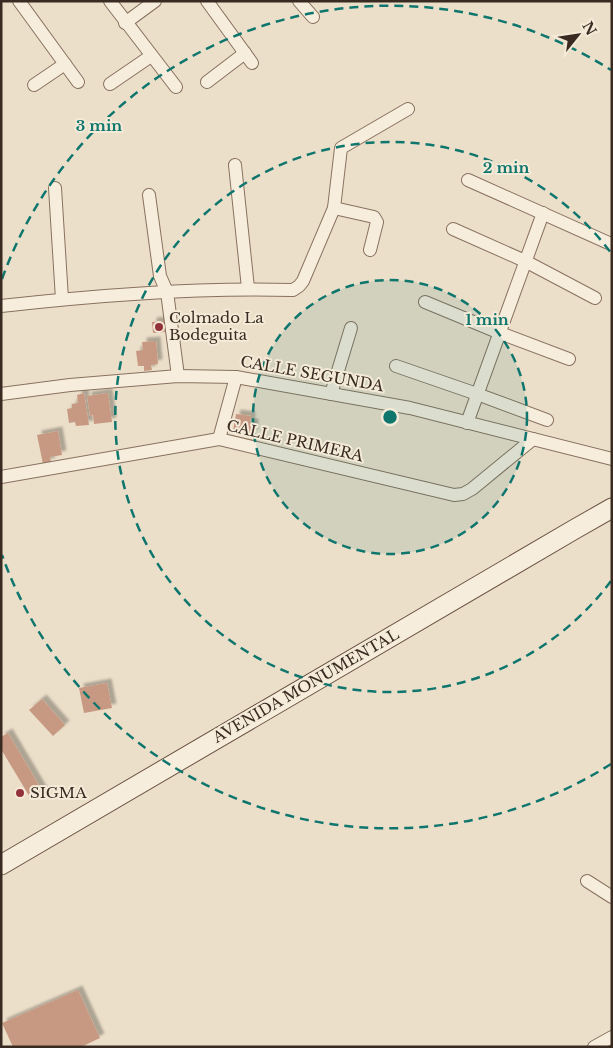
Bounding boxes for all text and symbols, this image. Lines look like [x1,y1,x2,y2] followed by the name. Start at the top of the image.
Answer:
[553,10,603,60] north arrow
[578,18,600,39] text: N
[76,116,122,135] text: 3 min
[483,158,529,177] text: 2 min
[169,308,264,344] place label: Colmado La Bodeguita
[465,310,509,329] text: 1 min
[153,321,165,333] marker: Colmado La Bodeguita
[239,352,386,396] street label: CALLE SEGUNDA
[381,408,399,426] centre of rings
[225,416,366,466] street label: CALLE PRIMERA
[208,624,402,747] street label: AVENIDA MONUMENTAL
[30,783,87,802] place label: SIGMA
[14,787,26,799] marker: SIGMA

